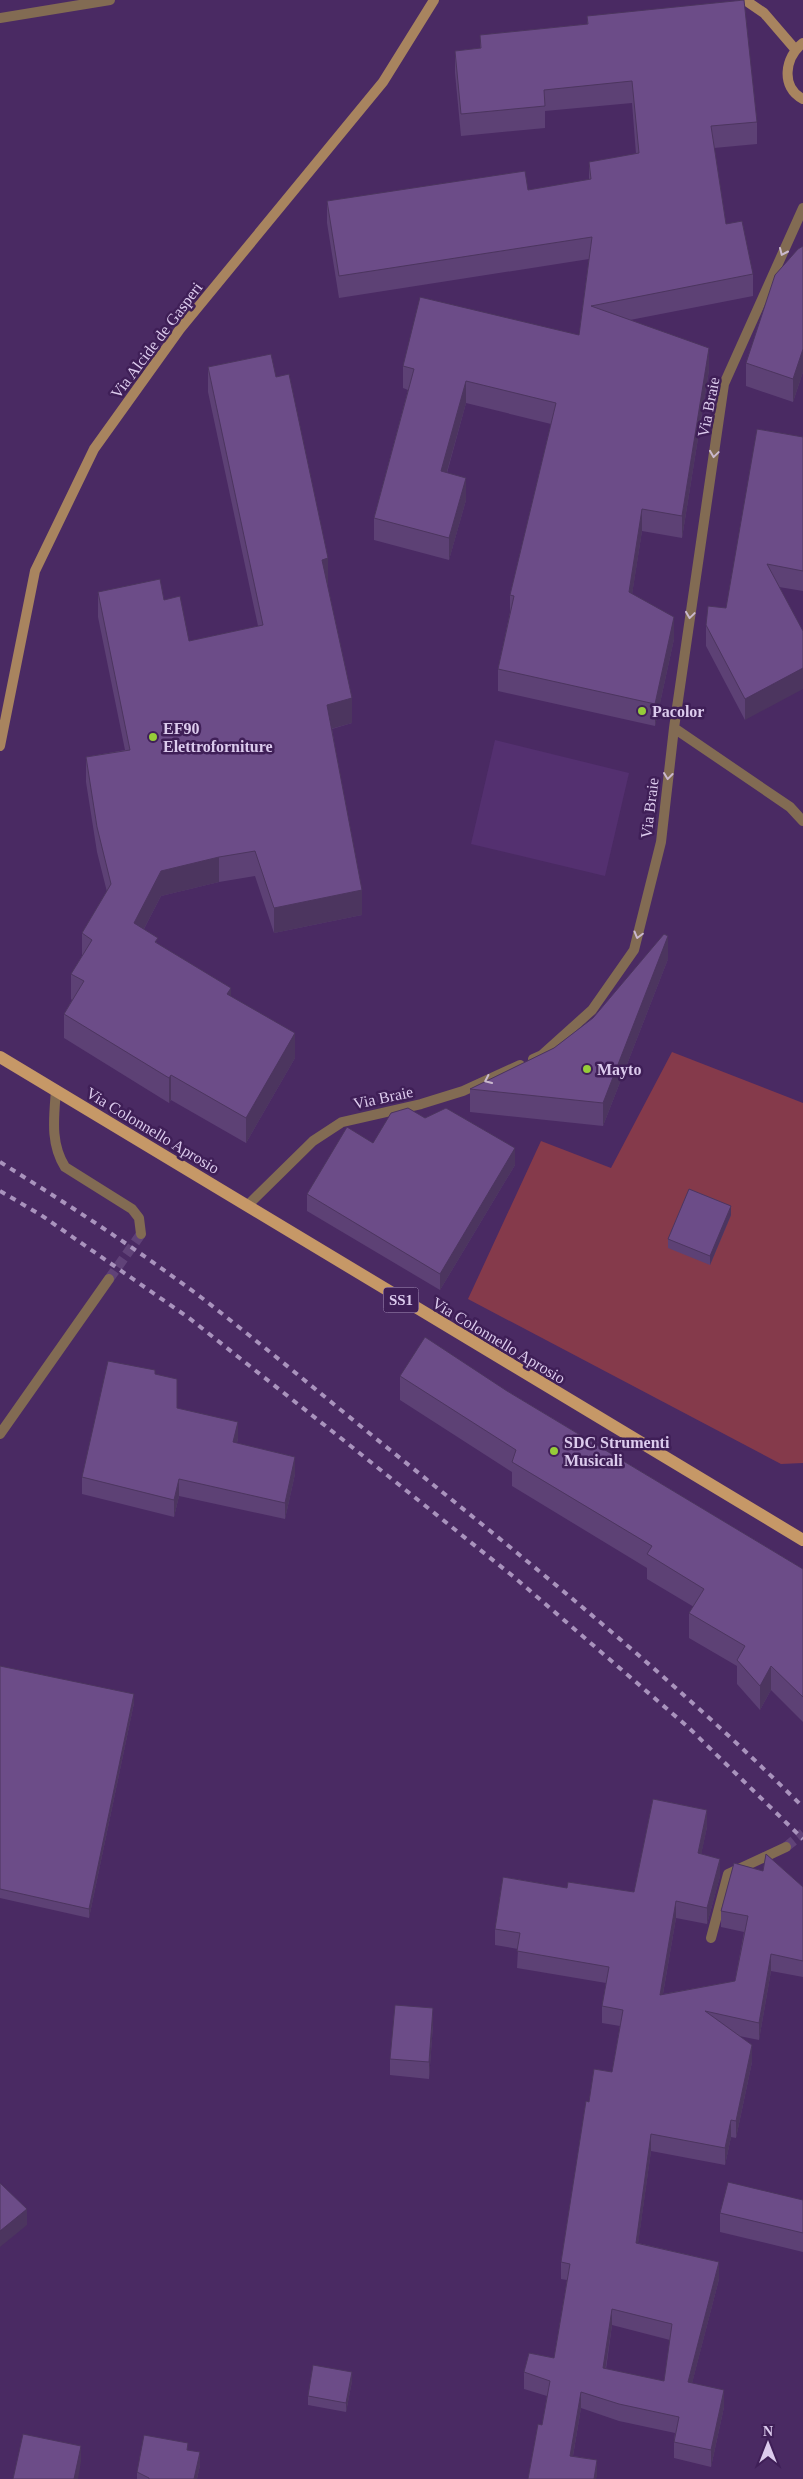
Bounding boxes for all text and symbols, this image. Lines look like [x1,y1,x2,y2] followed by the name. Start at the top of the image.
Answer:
[779,247,790,256] one-way arrow
[107,279,207,402] street label: Via Alcide de Gasperi
[694,376,723,439] street label: Via Braie
[709,450,720,458] one-way arrow
[685,611,696,619] one-way arrow
[652,703,704,720] place label: Pacolor
[636,705,648,717] marker: Pacolor
[163,720,273,755] place label: EF90 Elettroforniture
[147,731,159,743] marker: EF90 Elettroforniture
[663,772,674,780] one-way arrow
[637,777,662,839] street label: Via Braie
[634,931,644,939] one-way arrow
[597,1061,641,1079] place label: Mayto
[581,1063,593,1075] marker: Mayto
[484,1073,493,1084] one-way arrow
[352,1083,415,1112] street label: Via Braie
[83,1084,222,1178] street label: Via Colonnello Aprosio
[384,1288,418,1312] road number: SS1
[429,1294,568,1388] street label: Via Colonnello Aprosio
[564,1434,670,1469] place label: SDC Strumenti Musicali
[548,1445,560,1457] marker: SDC Strumenti Musicali
[743,2419,793,2469] north arrow
[763,2424,773,2439] text: N

